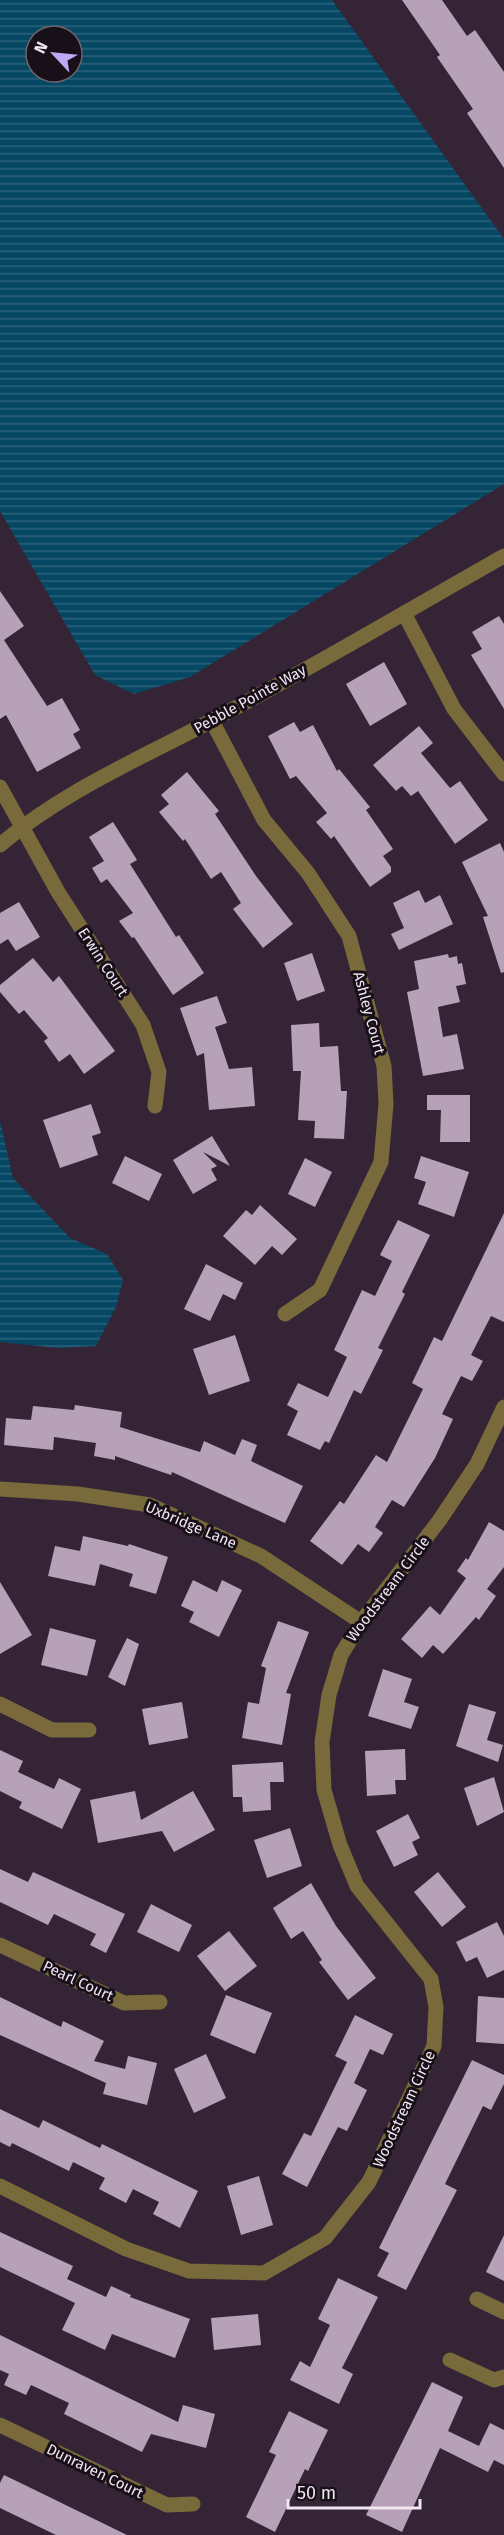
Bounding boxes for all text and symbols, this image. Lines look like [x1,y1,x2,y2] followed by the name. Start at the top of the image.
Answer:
[24,24,84,84] north arrow
[30,39,52,57] text: N
[191,660,310,737] street label: Pebble Pointe Way
[74,924,132,1000] street label: Erwin Court
[349,970,389,1057] street label: Ashley Court
[143,1498,239,1552] street label: Uxbridge Lane
[343,1533,433,1645] street label: Woodstream Circle
[40,1957,117,2005] street label: Pearl Court
[369,2048,439,2170] street label: Woodstream Circle
[44,2440,147,2502] street label: Dunraven Court
[288,2472,420,2510] scale bar
[297,2482,336,2504] text: 50 m

